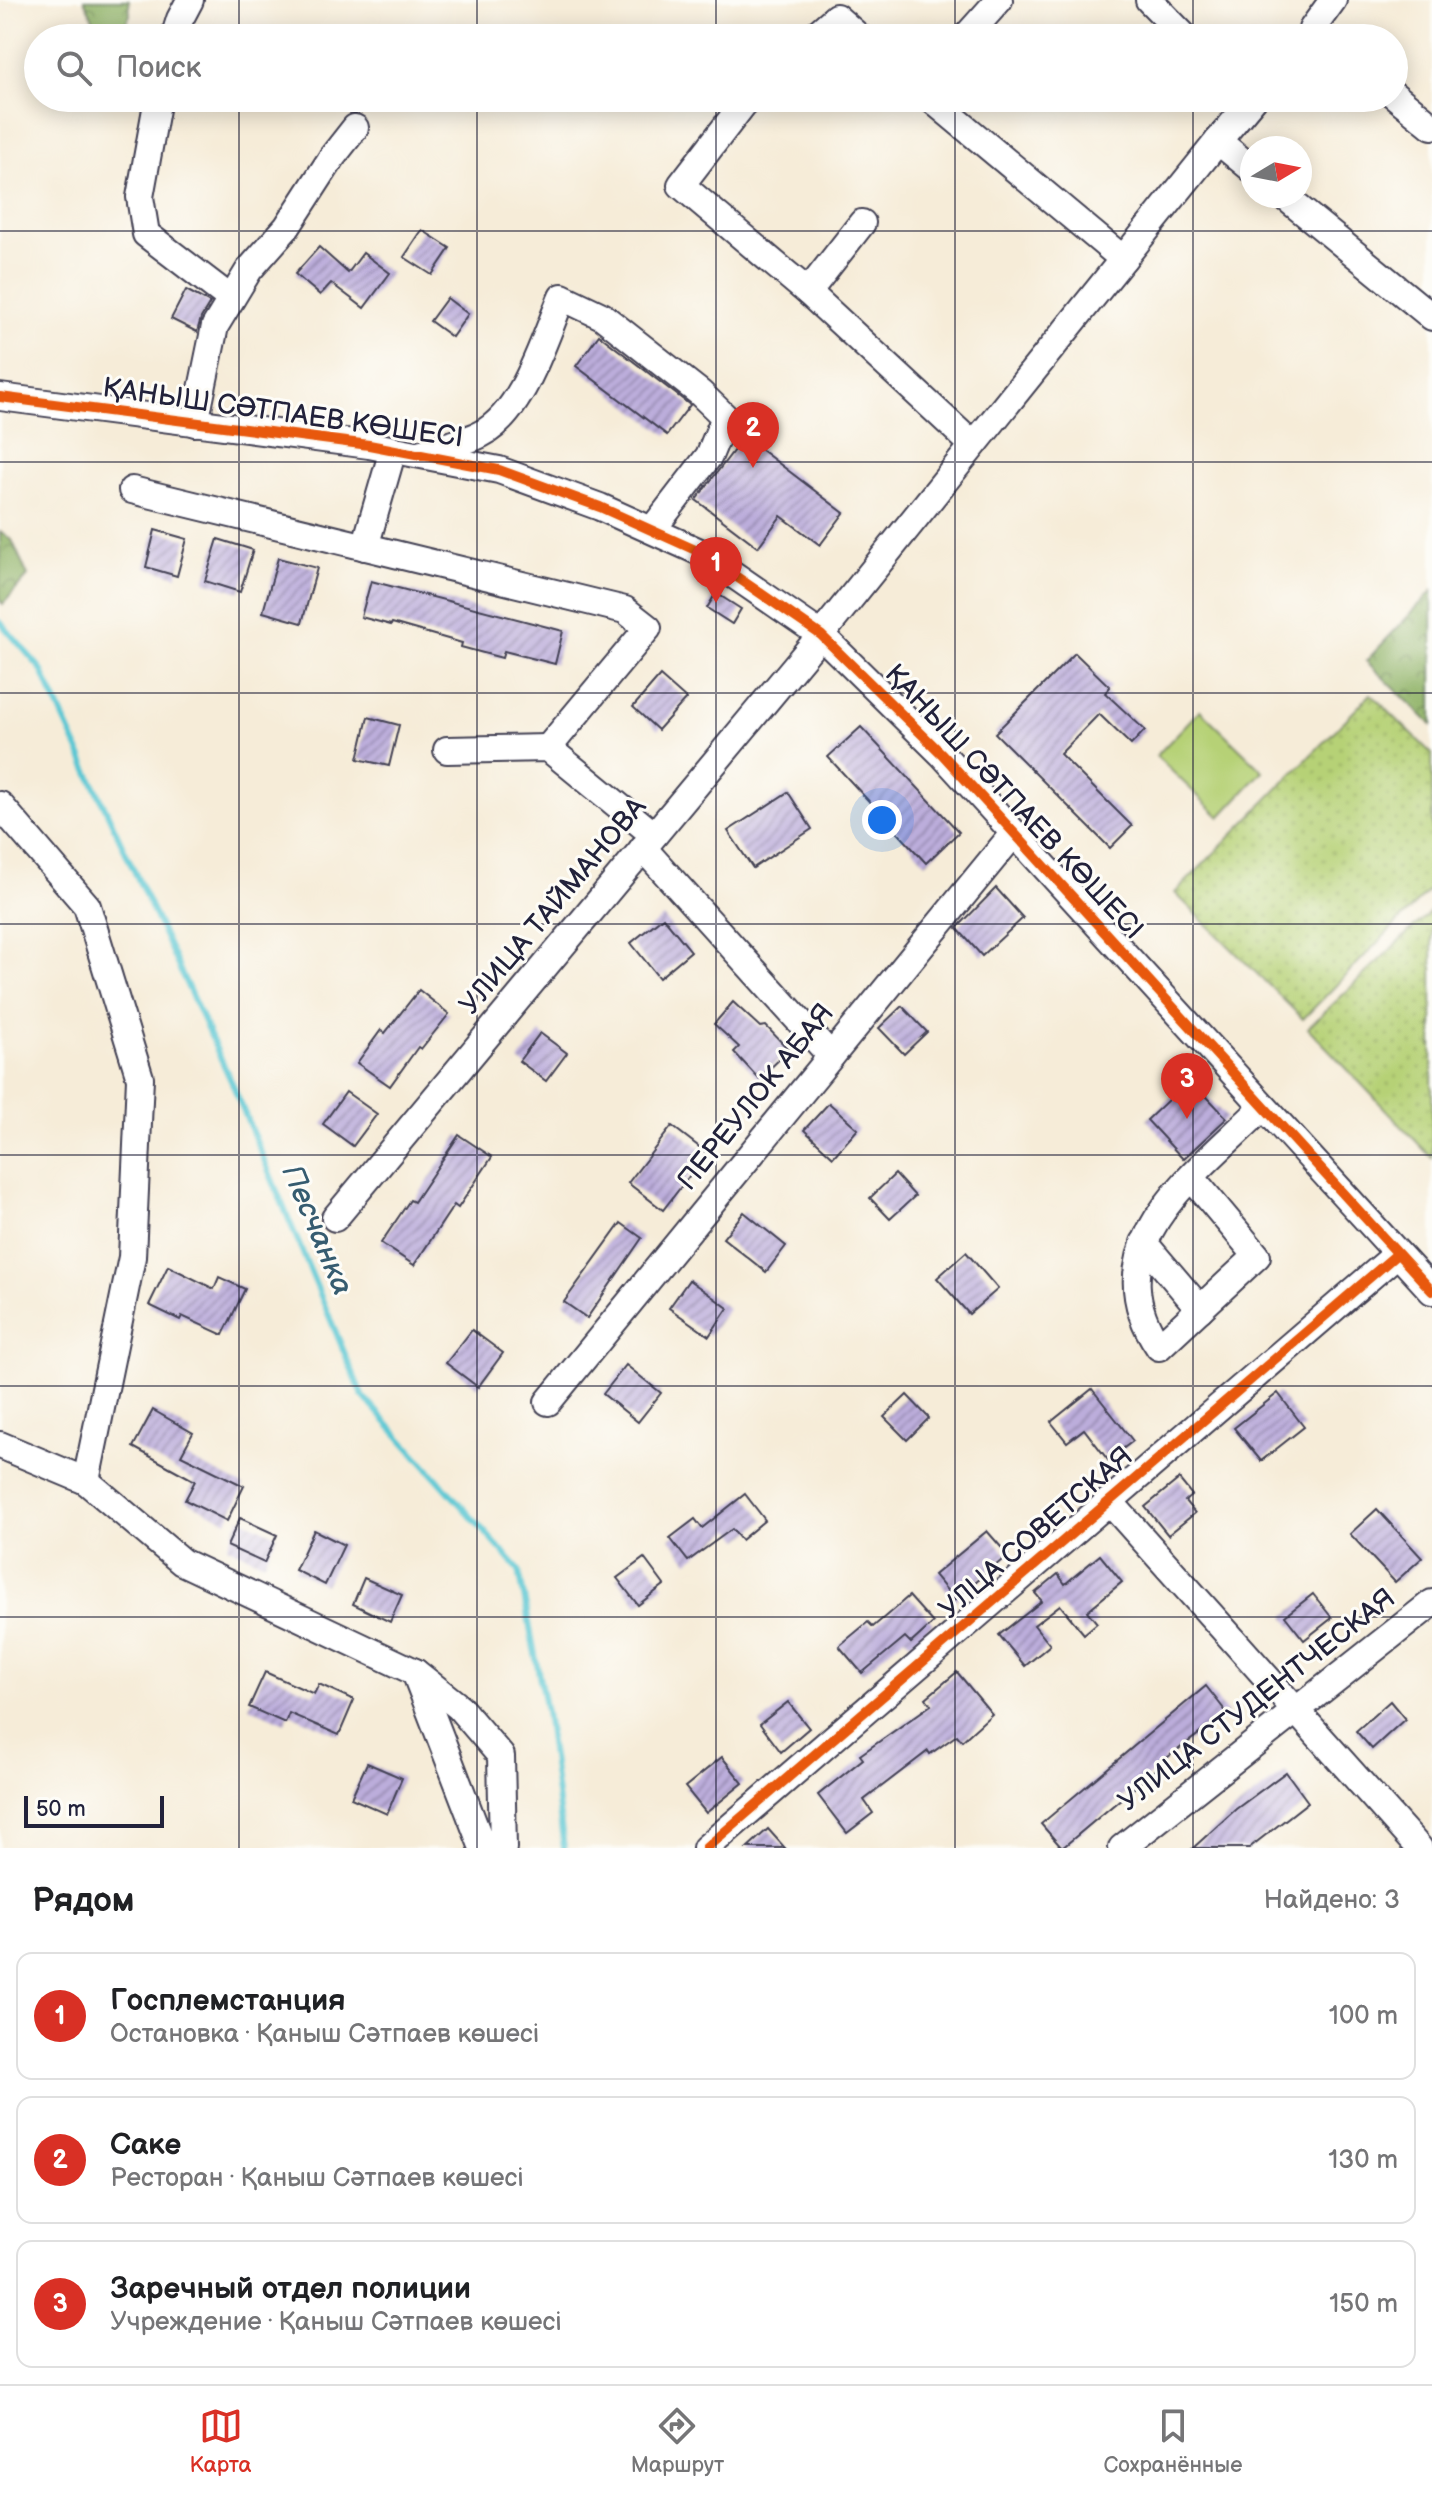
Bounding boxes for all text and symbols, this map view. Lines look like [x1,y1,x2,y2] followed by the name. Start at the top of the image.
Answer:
[24,24,1408,112] search box
[52,46,96,90] icon: search
[116,50,202,86] text: Поиск
[1240,136,1312,208] north arrow
[101,371,465,455] street label: ҚАНЫШ СӘТПАЕВ КӨШЕСІ
[727,402,779,468] pin: 2
[690,537,742,603] pin: 1
[878,658,1150,946] street label: ҚАНЫШ СӘТПАЕВ КӨШЕСІ
[453,790,654,1021] street label: УЛИЦА ТАЙМАНОВА
[862,800,902,840] your location
[671,997,841,1197] street label: ПЕРЕУЛОК АБАЯ
[1161,1053,1213,1119] pin: 3
[273,1160,361,1300] water label: Песчанка
[932,1440,1140,1626] street label: УЛЦА СОВЕТСКАЯ
[1112,1582,1402,1818] street label: УЛИЦА СТУДЕНТЧЕСКАЯ
[24,1792,164,1828] scale bar
[36,1796,86,1823] text: 50 m
[32,1880,134,1921] text: Рядом
[1264,1885,1400,1916] text: Найдено: 3
[110,1983,346,2019] text: Госплемстанция
[55,2001,65,2032] text: 1
[1329,2001,1398,2032] text: 100 m
[110,2019,539,2050] text: Остановка · Қаныш Сәтпаев көшесі
[110,2127,181,2163] text: Саке
[52,2145,68,2176] text: 2
[1328,2145,1398,2176] text: 130 m
[110,2163,524,2194] text: Ресторан · Қаныш Сәтпаев көшесі
[110,2271,471,2307] text: Заречный отдел полиции
[52,2289,68,2320] text: 3
[1329,2289,1398,2320] text: 150 m
[110,2307,562,2338] text: Учреждение · Қаныш Сәтпаев көшесі
[190,2404,252,2479] tab: Карта
[631,2404,724,2479] tab: Маршрут
[1103,2404,1242,2479] tab: Сохранённые

